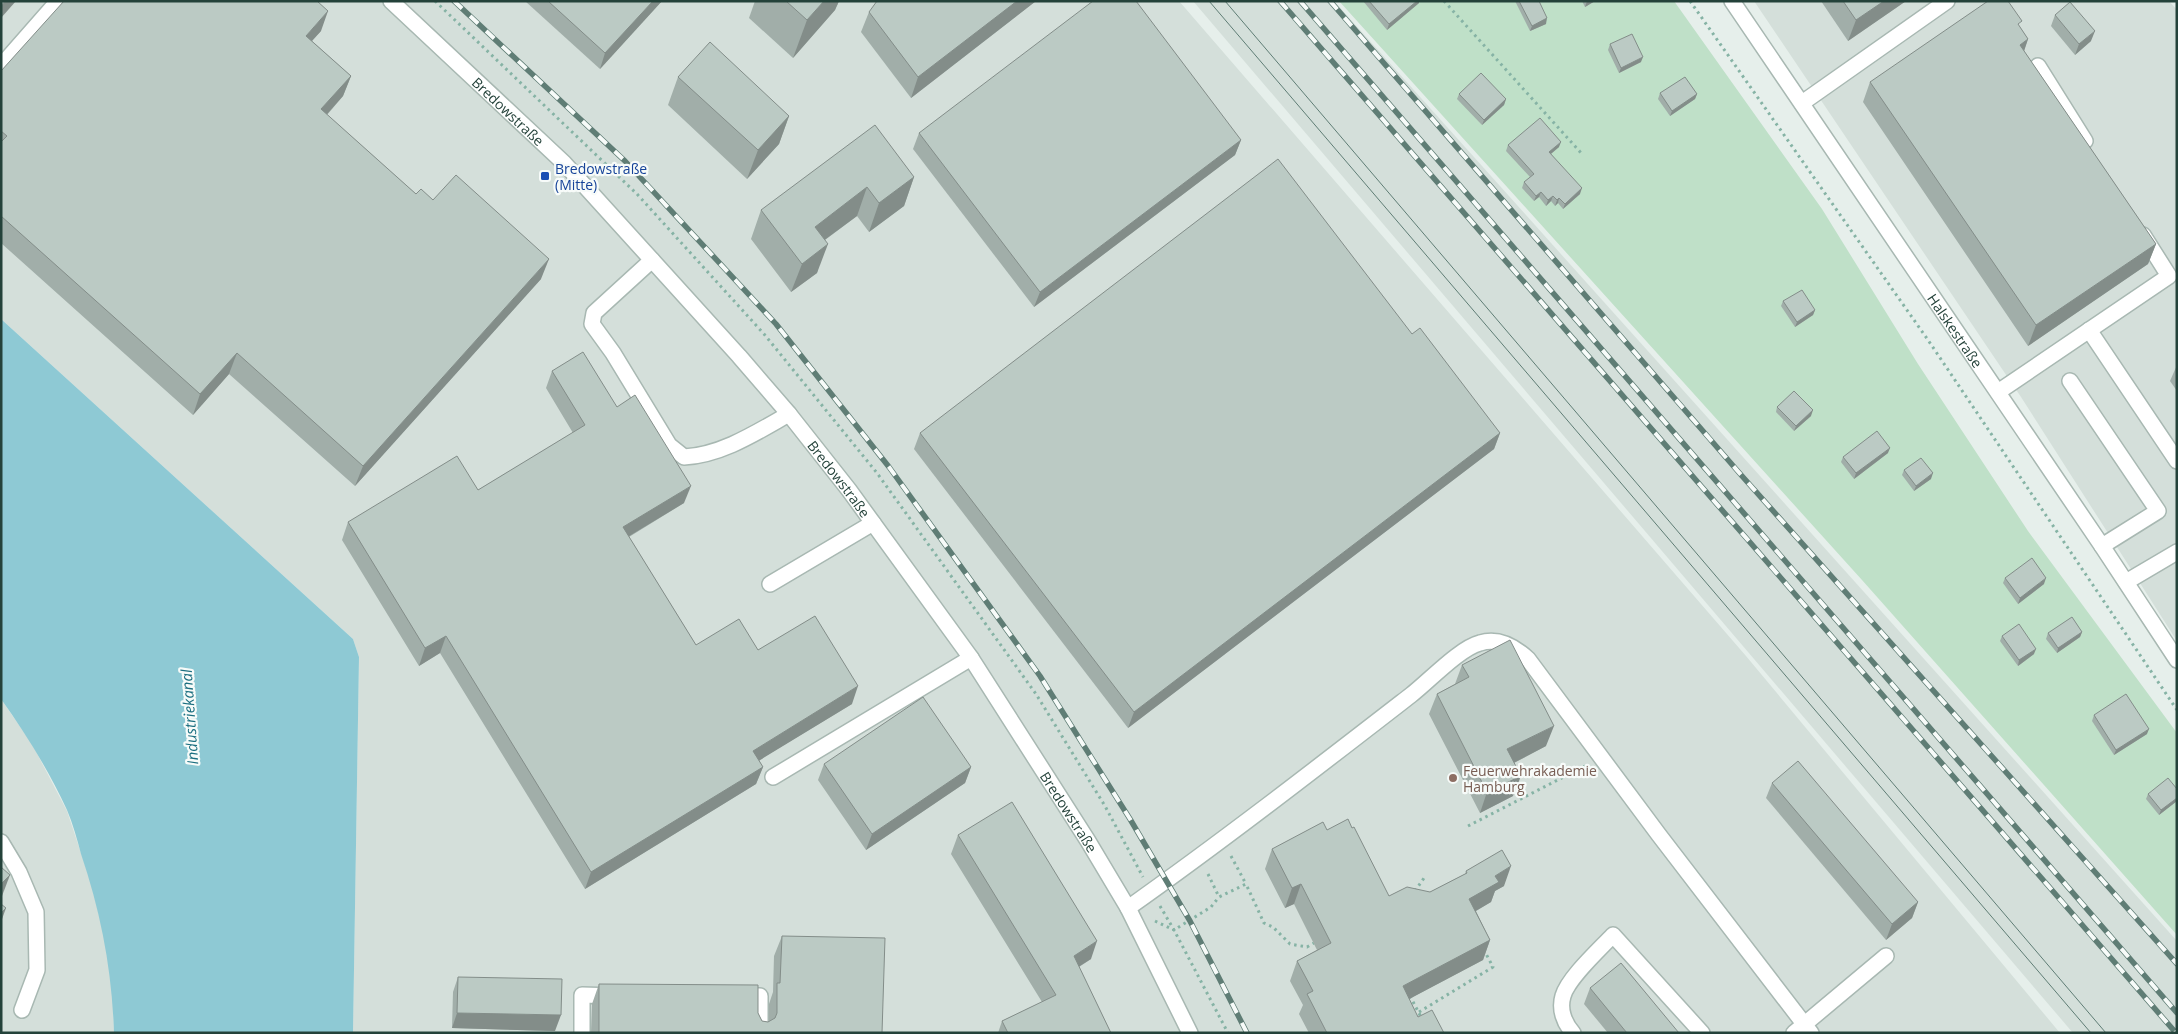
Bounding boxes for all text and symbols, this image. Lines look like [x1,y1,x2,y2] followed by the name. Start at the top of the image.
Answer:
[468,73,549,150] street label: Bredowstraße
[555,159,647,194] place label: Bredowstraße (Mitte)
[539,170,551,182] marker: Bredowstraße (Mitte)
[1924,290,1987,371] street label: Halskestraße
[804,436,875,521] street label: Bredowstraße
[176,668,202,765] water label: Industriekanal
[1463,761,1597,796] place label: Feuerwehrakademie Hamburg
[1036,768,1102,856] street label: Bredowstraße
[1447,772,1459,784] marker: Feuerwehrakademie Hamburg

